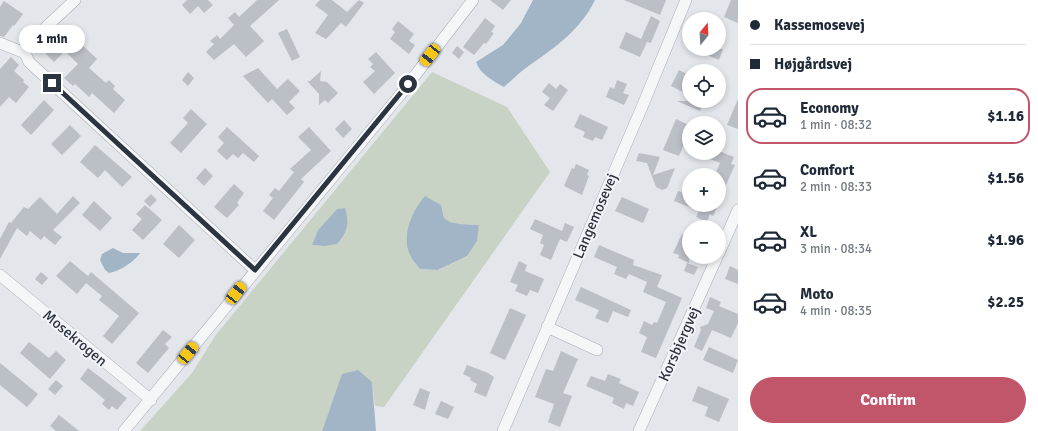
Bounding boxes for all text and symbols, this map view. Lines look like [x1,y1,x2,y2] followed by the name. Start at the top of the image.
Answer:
[682,12,726,56] north arrow
[682,12,726,264] map controls
[774,16,865,34] text: Kassemosevej
[19,25,85,53] callout: 1 min
[36,31,68,47] text: 1 min
[418,42,442,68] car
[774,55,852,73] text: Højgårdsvej
[682,64,726,108] button: locate
[43,74,61,92] route end
[399,75,417,93] route start
[752,98,788,134] icon: car
[800,99,859,117] text: Economy
[987,107,1024,125] text: $1.16
[682,116,726,160] button: layers
[800,117,872,133] text: 1 min · 08:32
[752,160,788,196] icon: car
[800,161,854,179] text: Comfort
[682,168,726,212] button: +
[987,169,1024,187] text: $1.56
[569,171,621,261] street label: Langemosevej
[800,179,872,195] text: 2 min · 08:33
[682,220,726,264] button: −
[752,222,788,258] icon: car
[800,223,817,241] text: XL
[987,231,1024,249] text: $1.96
[800,241,872,257] text: 3 min · 08:34
[224,280,248,306] car
[752,284,788,320] icon: car
[800,285,834,303] text: Moto
[987,293,1024,311] text: $2.25
[800,303,872,319] text: 4 min · 08:35
[655,304,703,384] street label: Korsbjergvej
[39,306,111,370] street label: Mosekrogen
[176,340,200,366] car
[750,377,1026,423] button: Confirm

